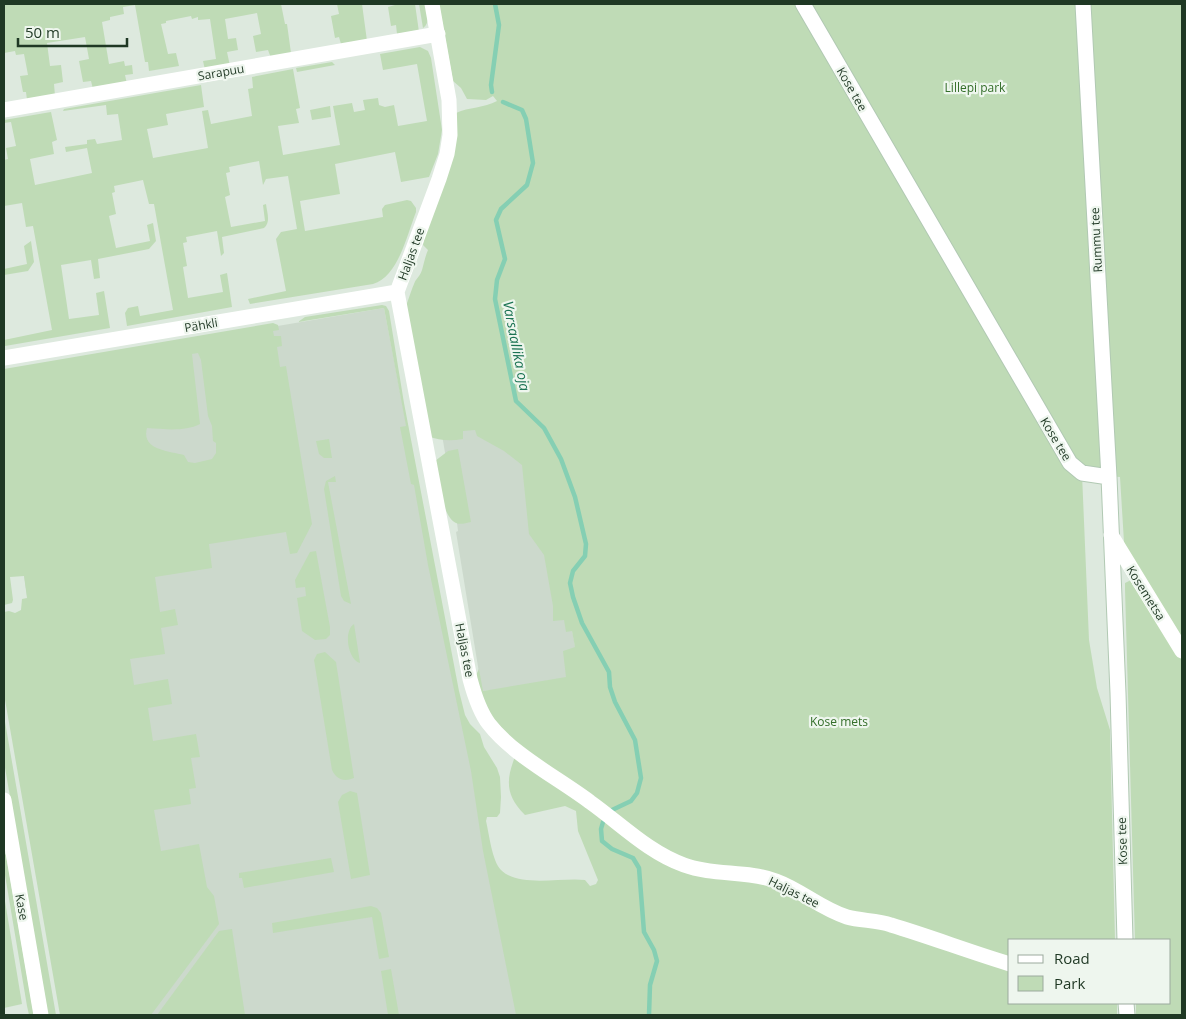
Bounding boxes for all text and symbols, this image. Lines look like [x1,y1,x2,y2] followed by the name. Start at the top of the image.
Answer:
[18,15,126,47] scale bar
[25,22,60,42] text: 50 m
[196,60,246,84] street label: Sarapuu
[833,64,871,114] street label: Kose tee
[945,79,1006,96] park label: Lillepi park
[1086,207,1106,273] street label: Rummu tee
[394,225,428,283] street label: Haljas tee
[499,299,535,393] water label: Varsaallika oja
[183,314,219,336] street label: Pähkli
[1036,414,1076,464] street label: Kose tee
[1122,562,1170,624] street label: Kosemetsa
[451,621,479,679] street label: Haljas tee
[810,713,868,730] park label: Kose mets
[1113,817,1131,865] street label: Kose tee
[766,872,823,912] street label: Haljas tee
[11,892,33,922] street label: Kase
[1008,939,1171,1004] legend
[1054,948,1090,968] text: Road
[1054,973,1085,993] text: Park

